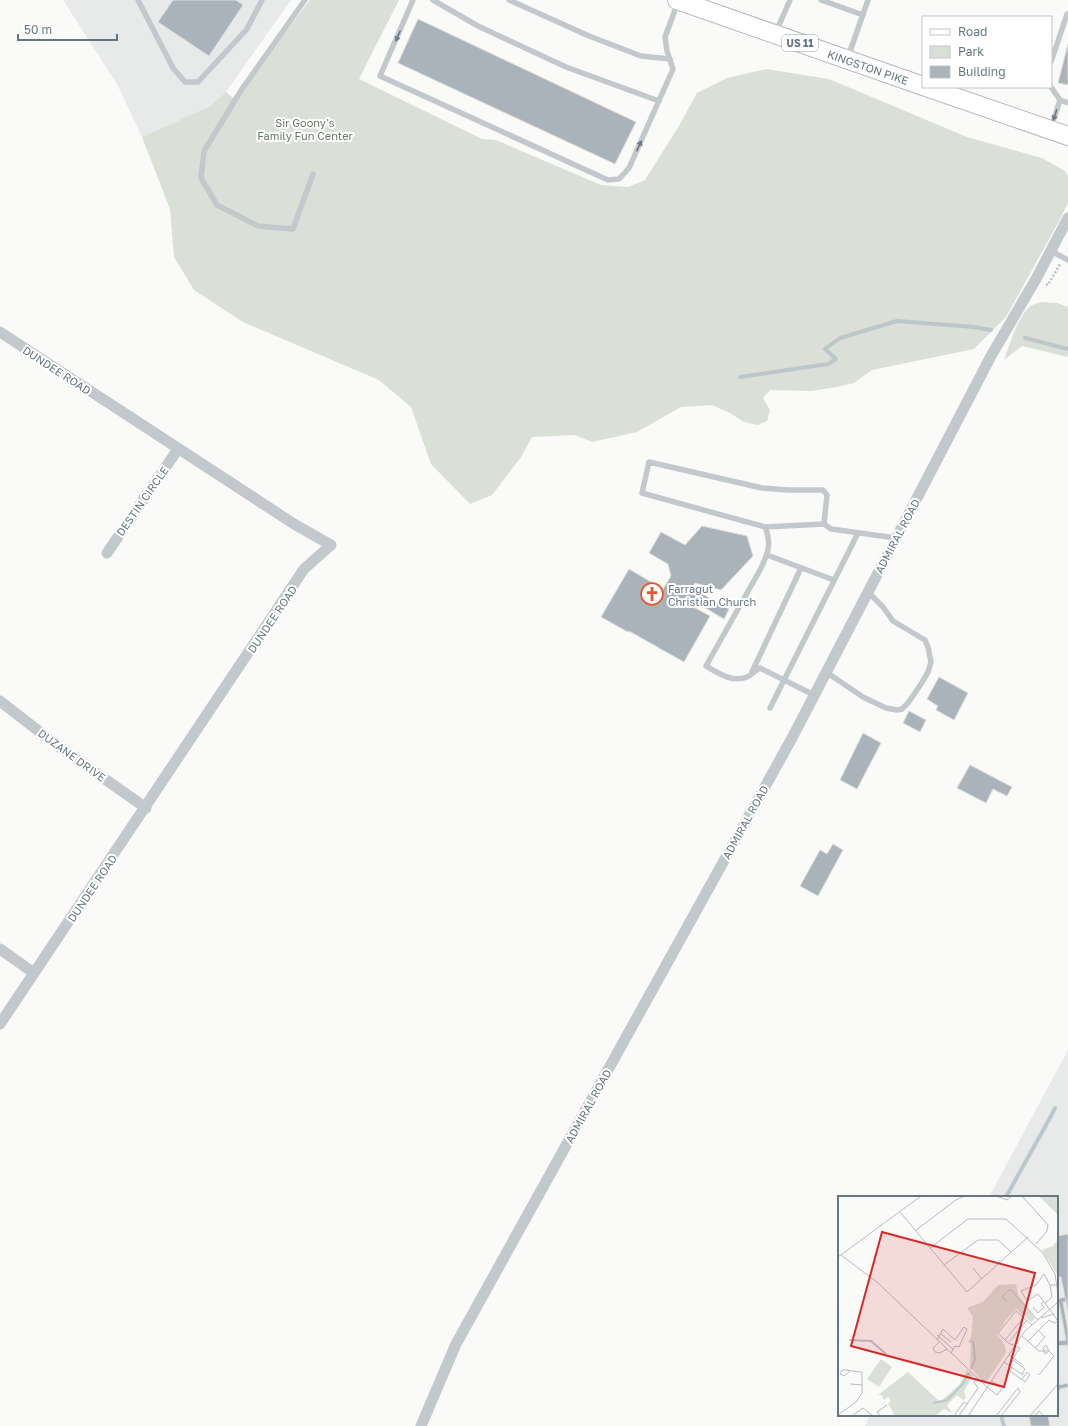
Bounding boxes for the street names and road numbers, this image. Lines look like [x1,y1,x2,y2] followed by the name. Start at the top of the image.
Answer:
[782,35,818,51] road number: US 11
[826,47,911,87] street label: KINGSTON PIKE
[21,343,94,397] street label: DUNDEE ROAD
[113,464,171,538] street label: DESTIN CIRCLE
[872,496,922,575] street label: ADMIRAL ROAD
[245,583,299,655] street label: DUNDEE ROAD
[36,726,109,784] street label: DUZANE DRIVE
[719,783,771,861] street label: ADMIRAL ROAD
[65,852,119,924] street label: DUNDEE ROAD
[562,1067,614,1145] street label: ADMIRAL ROAD

